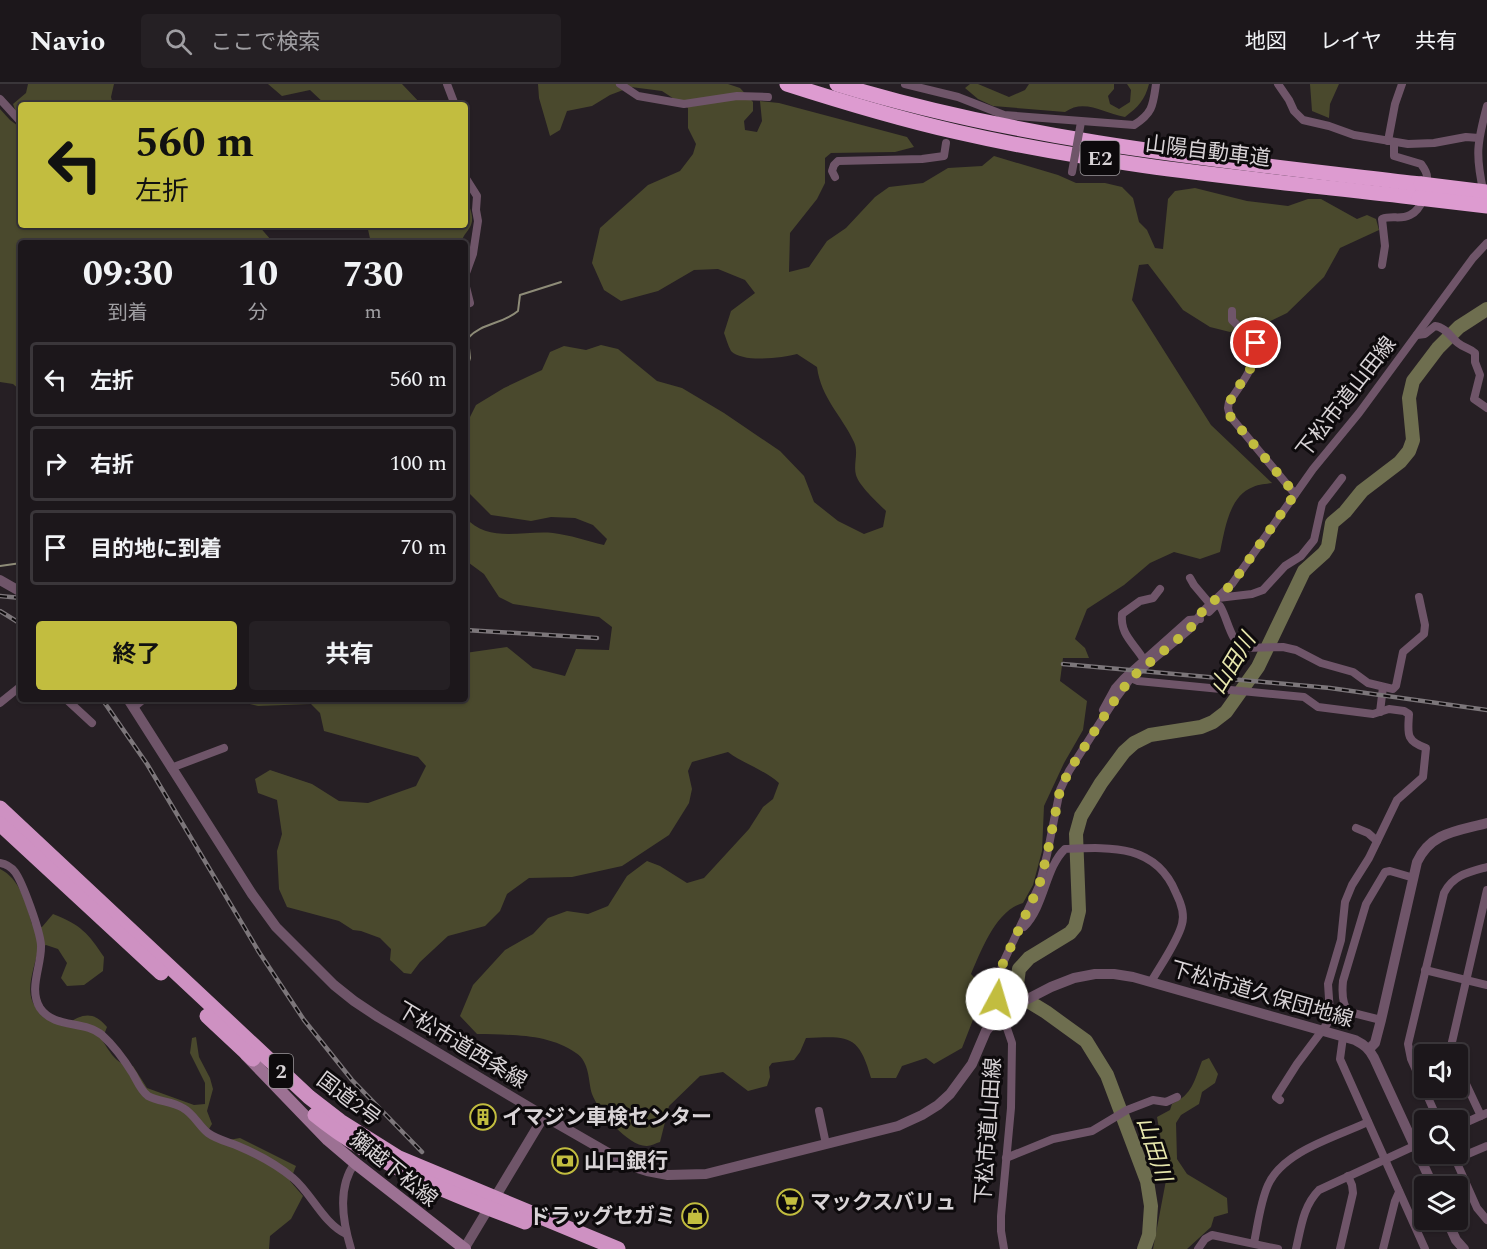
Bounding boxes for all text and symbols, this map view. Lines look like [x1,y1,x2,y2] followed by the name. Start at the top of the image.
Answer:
[141,14,561,68] search box
[30,20,105,63] text: Navio
[162,25,195,58] icon: search
[210,26,320,59] text: ここで検索
[1245,26,1287,58] text: 地図
[1320,26,1382,58] text: レイヤ
[1415,26,1457,58] text: 共有
[135,112,254,175] text: 560 m
[36,126,114,204] icon: left
[1143,128,1272,176] street label: 山陽自動車道
[1080,141,1120,175] road number: E2
[135,171,189,213] text: 左折
[83,247,173,302] text: 09:30
[238,247,278,302] text: 10
[343,248,403,303] text: 730
[364,297,382,327] text: m
[108,298,148,328] text: 到着
[248,298,268,328] text: 分
[1230,317,1281,368] pin
[1239,326,1272,359] icon: arrive
[1289,330,1405,465] street label: 下松市道山田線
[39,363,72,396] icon: left
[390,363,447,396] text: 560 m
[90,365,134,398] text: 左折
[39,447,72,480] icon: right
[390,447,447,480] text: 100 m
[90,449,134,482] text: 右折
[39,531,72,564] icon: arrive
[401,531,447,564] text: 70 m
[90,533,222,566] text: 目的地に到着
[36,621,237,690] button: 終了
[249,621,450,690] button: 共有
[1202,625,1265,701] water label: 山田川
[1166,954,1357,1036] street label: 下松市道久保団地線
[965,967,1029,1031] position arrow
[390,994,533,1097] street label: 下松市道西条線
[1414,1044,1468,1230] map controls
[1414,1044,1468,1098] button: sound
[269,1054,293,1088] road number: 2
[968,1057,1010,1206] street label: 下松市道山田線
[309,1065,387,1135] street label: 国道2号
[468,1102,498,1132] building icon: イマジン車検センター
[502,1102,712,1134] place label: イマジン車検センター
[1414,1110,1468,1164] button: search
[1128,1113,1180,1188] water label: 山田川
[343,1124,444,1215] street label: 獺越下松線
[550,1146,580,1176] bank icon: 山口銀行
[584,1146,668,1178] place label: 山口銀行
[1414,1176,1468,1230] button: layers
[775,1187,805,1217] supermarket icon: マックスバリュ
[810,1187,956,1219] place label: マックスバリュ
[529,1201,676,1233] place label: ドラッグセガミ
[680,1201,710,1231] shop icon: ドラッグセガミ

